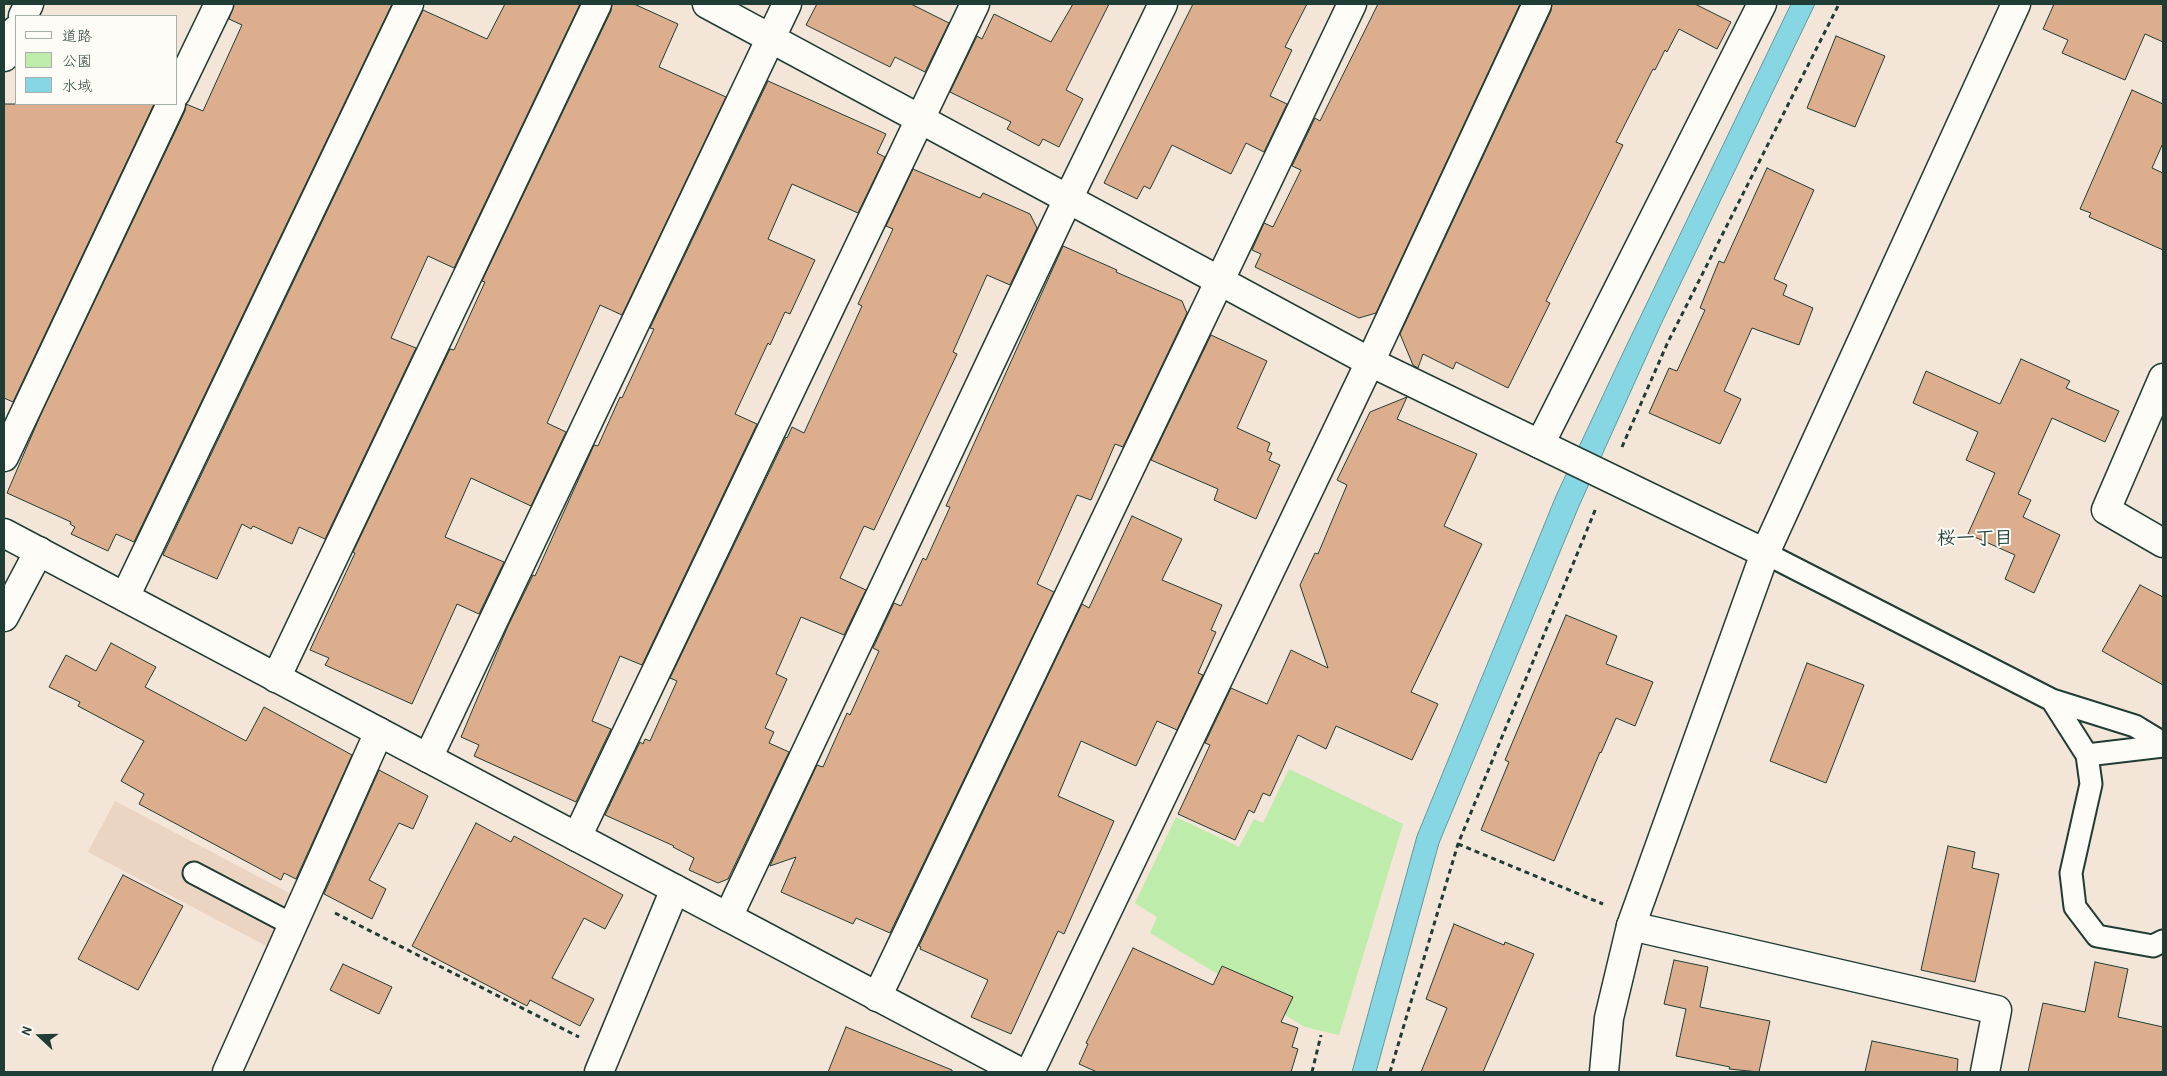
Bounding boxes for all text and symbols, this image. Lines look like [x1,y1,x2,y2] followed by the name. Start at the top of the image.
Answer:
[15,15,178,105] legend
[62,25,92,46] text: 道路
[62,50,92,71] text: 公園
[62,75,92,96] text: 水域
[1937,528,2013,550] district label: 桜一丁目
[15,1011,65,1061] north arrow
[15,1024,36,1037] text: N

